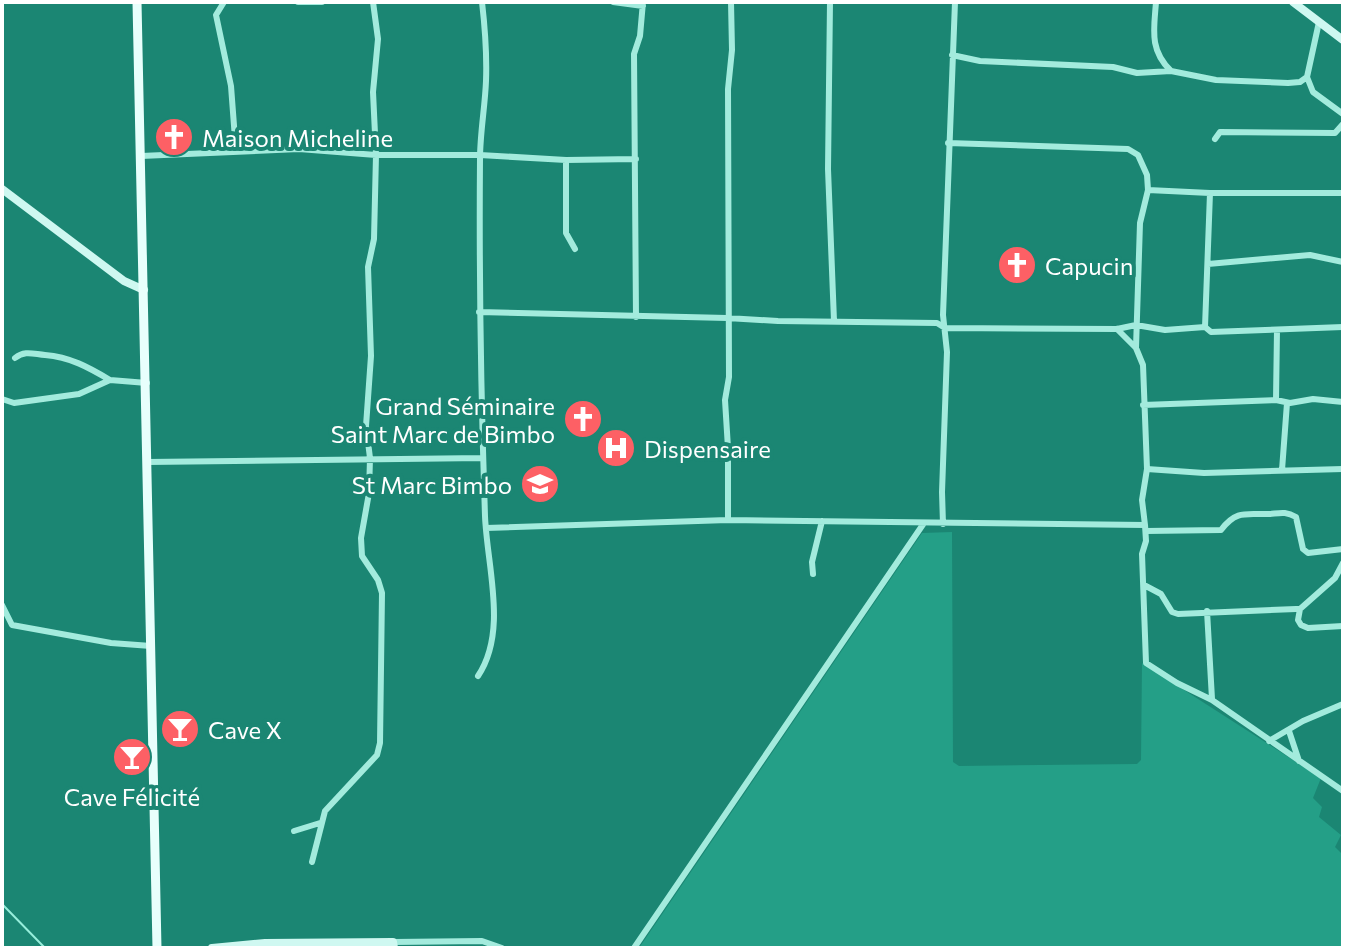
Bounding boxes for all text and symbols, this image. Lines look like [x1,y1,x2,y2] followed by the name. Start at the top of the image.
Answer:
[153,116,195,158] church icon: Maison Micheline
[202,123,393,152] place label: Maison Micheline
[996,244,1038,286] church icon: Capucin
[1045,251,1133,280] place label: Capucin
[331,391,555,448] place label: Grand Séminaire Saint Marc de Bimbo
[562,398,604,440] church icon: Grand Séminaire Saint Marc de Bimbo
[595,427,637,469] hospital icon: Dispensaire
[644,434,771,463] place label: Dispensaire
[519,463,561,505] school or university icon: St Marc Bimbo
[352,470,512,499] place label: St Marc Bimbo
[159,708,201,750] bar icon: Cave X
[208,715,282,744] place label: Cave X
[111,736,153,778] bar icon: Cave Félicité
[64,782,200,811] place label: Cave Félicité

